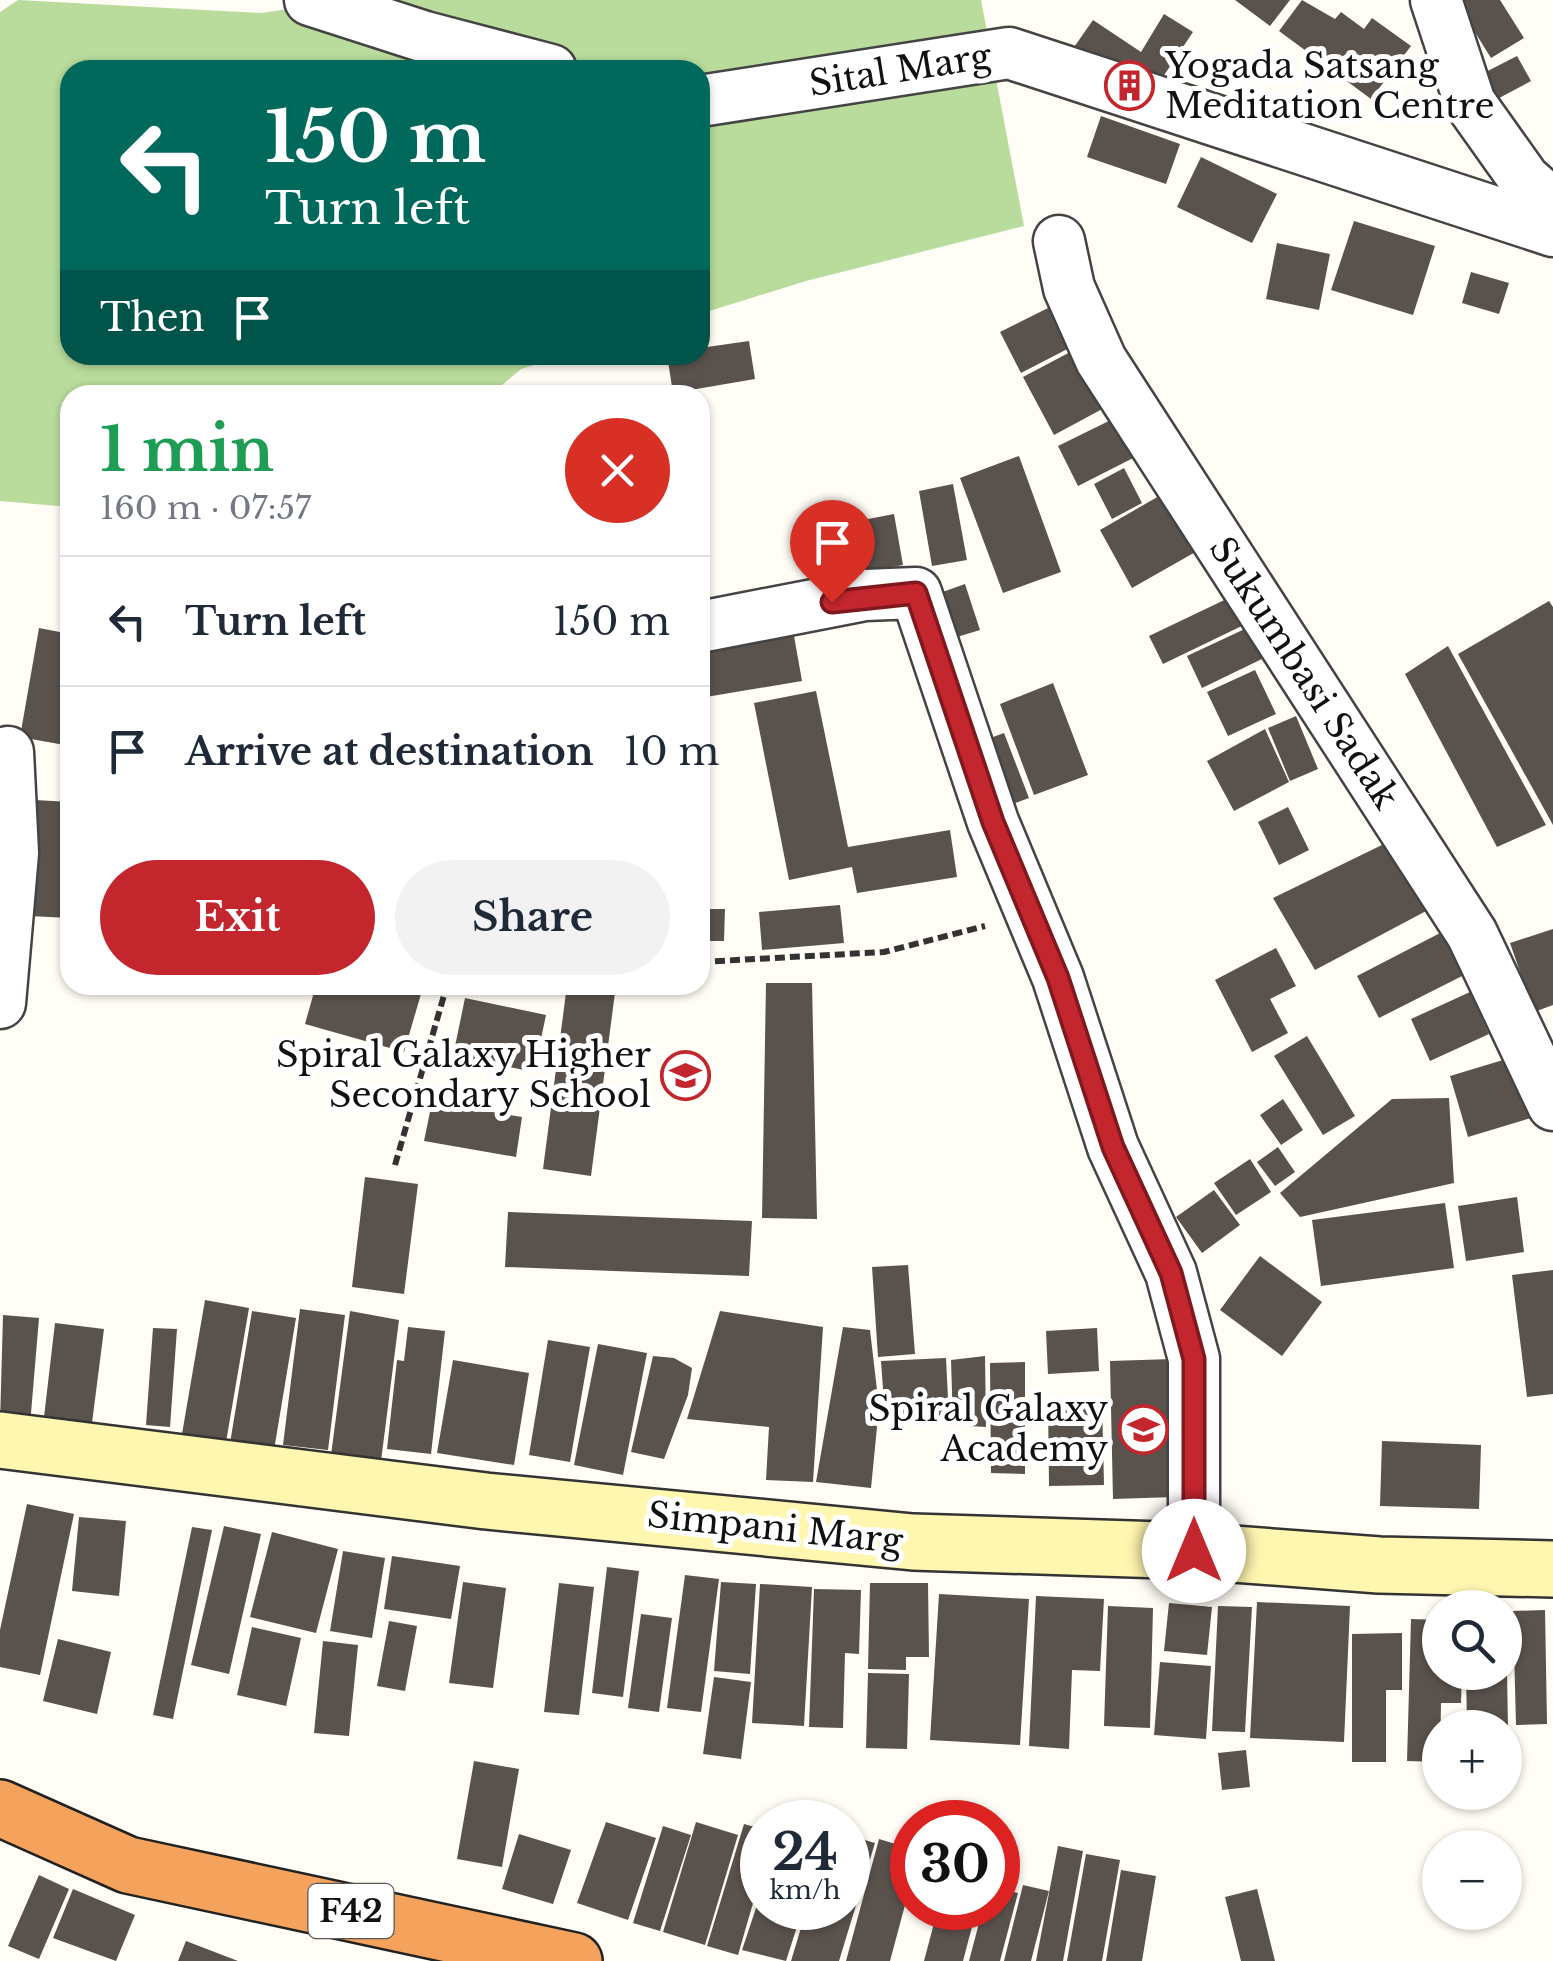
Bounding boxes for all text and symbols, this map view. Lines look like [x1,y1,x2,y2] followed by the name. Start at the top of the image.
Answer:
[806,34,995,105] street label: Sital Marg
[1164,44,1495,127] place label: Yogada Satsang Meditation Centre
[1104,60,1156,112] building icon: Yogada Satsang Meditation Centre
[265,94,486,181] text: 150 m
[100,100,230,230] icon: left
[265,180,470,236] text: Turn left
[225,290,280,345] icon: arrive
[100,294,205,341] text: Then
[100,413,274,487] text: 1 min
[565,418,670,523] button: close
[100,488,311,528] text: 160 m · 07:57
[790,500,875,603] pin
[805,515,860,570] icon: arrive
[1201,529,1409,817] street label: Sukumbasi Sadak
[100,594,155,649] icon: left
[185,598,366,645] text: Turn left
[553,598,670,645] text: 150 m
[100,724,155,779] icon: arrive
[185,728,594,775] text: Arrive at destination
[624,728,719,775] text: 10 m
[100,860,375,975] button: Exit
[395,860,670,975] button: Share
[276,1033,651,1116] place label: Spiral Galaxy Higher Secondary School
[660,1049,712,1101] school or university icon: Spiral Galaxy Higher Secondary School
[868,1387,1108,1470] place label: Spiral Galaxy Academy
[1117,1403,1169,1455] school or university icon: Spiral Galaxy Academy
[645,1493,906,1562] street label: Simpani Marg
[1142,1499,1246,1603] position arrow
[1422,1590,1522,1930] map controls
[1422,1590,1522,1690] button: search
[1422,1710,1522,1810] button: +
[890,1800,1020,1930] speed limit sign: 30
[772,1821,838,1884] text: 24
[1422,1830,1522,1930] button: −
[770,1875,840,1906] text: km/h
[308,1884,394,1938] road number: F42

